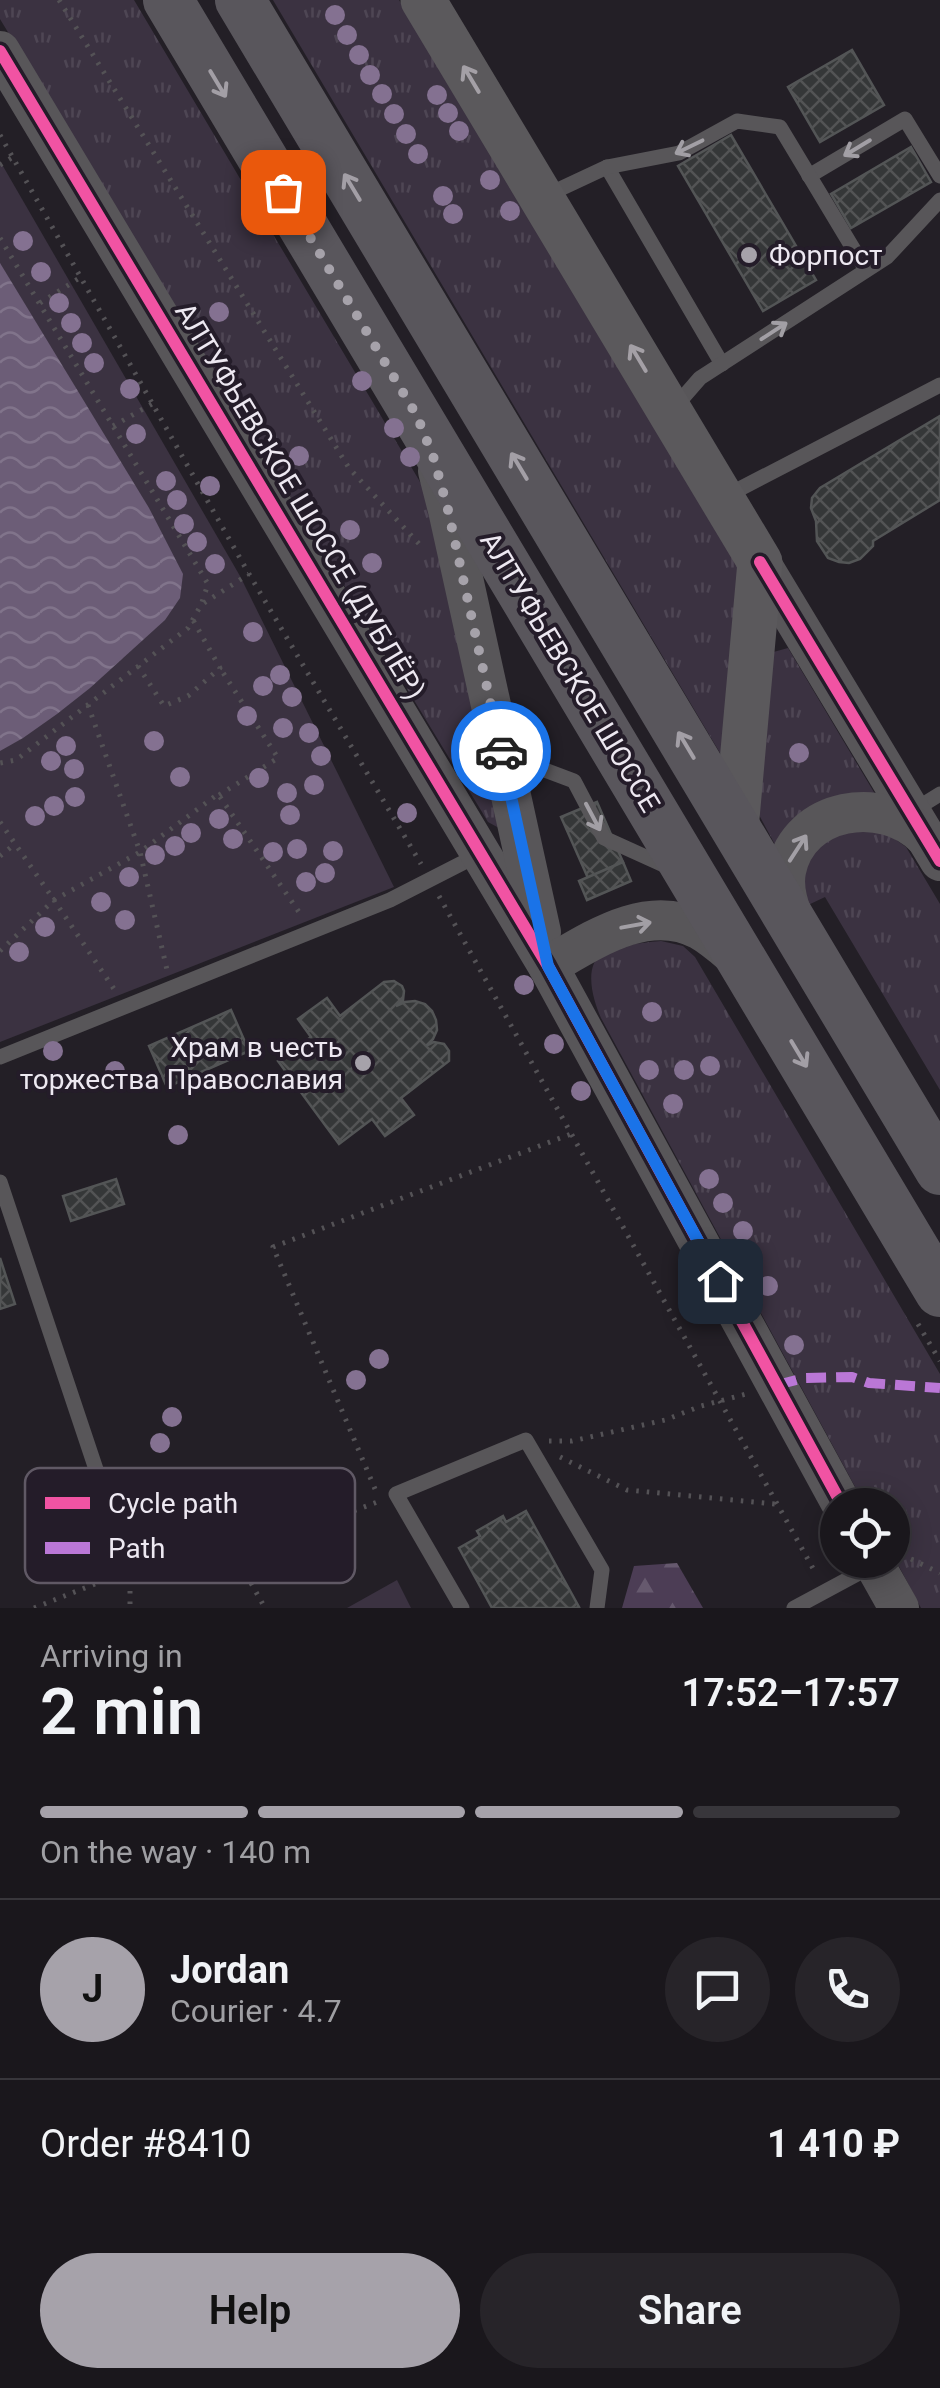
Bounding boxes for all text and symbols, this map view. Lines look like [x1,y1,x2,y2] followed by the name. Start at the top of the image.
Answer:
[461,65,481,94] one-way arrow
[208,69,228,98] one-way arrow
[675,138,705,157] one-way arrow
[843,138,872,158] one-way arrow
[241,150,326,235] pin
[256,165,311,220] icon: bag
[342,173,362,202] one-way arrow
[769,239,883,272] place label: Форпост
[738,244,760,266] marker: Форпост
[168,297,432,705] street label: АЛТУФЬЕВСКОЕ ШОССЕ (ДУБЛЁР)
[759,320,787,341] one-way arrow
[628,344,648,373] one-way arrow
[509,452,529,481] one-way arrow
[473,526,667,818] street label: АЛТУФЬЕВСКОЕ ШОССЕ
[451,701,551,801] courier
[474,724,529,779] icon: car
[676,731,696,760] one-way arrow
[584,802,603,832] one-way arrow
[788,835,808,863] one-way arrow
[619,915,652,934] one-way arrow
[20,1031,343,1096] place label: Храм в честь торжества Православия
[789,1039,809,1068] one-way arrow
[352,1052,374,1074] marker: Храм в честь торжества Православия
[678,1239,763,1324] pin
[693,1254,748,1309] icon: home
[25,1468,355,1583] legend
[108,1487,238,1520] text: Cycle path
[820,1488,910,1578] map controls
[820,1488,910,1578] button: locate
[108,1532,165,1565] text: Path
[40,1637,183,1675] text: Arriving in
[681,1671,900,1715] text: 17:52–17:57
[40,1674,203,1750] text: 2 min
[40,1833,311,1871] text: On the way · 140 m
[665,1937,770,2042] button: chat
[795,1937,900,2042] button: phone
[170,1948,289,1992] text: Jordan
[82,1967,103,2011] text: J
[170,1992,342,2030] text: Courier · 4.7
[40,2122,251,2166] text: Order #8410
[767,2122,900,2166] text: 1 410 ₽
[40,2253,460,2368] button: Help
[480,2253,900,2368] button: Share

